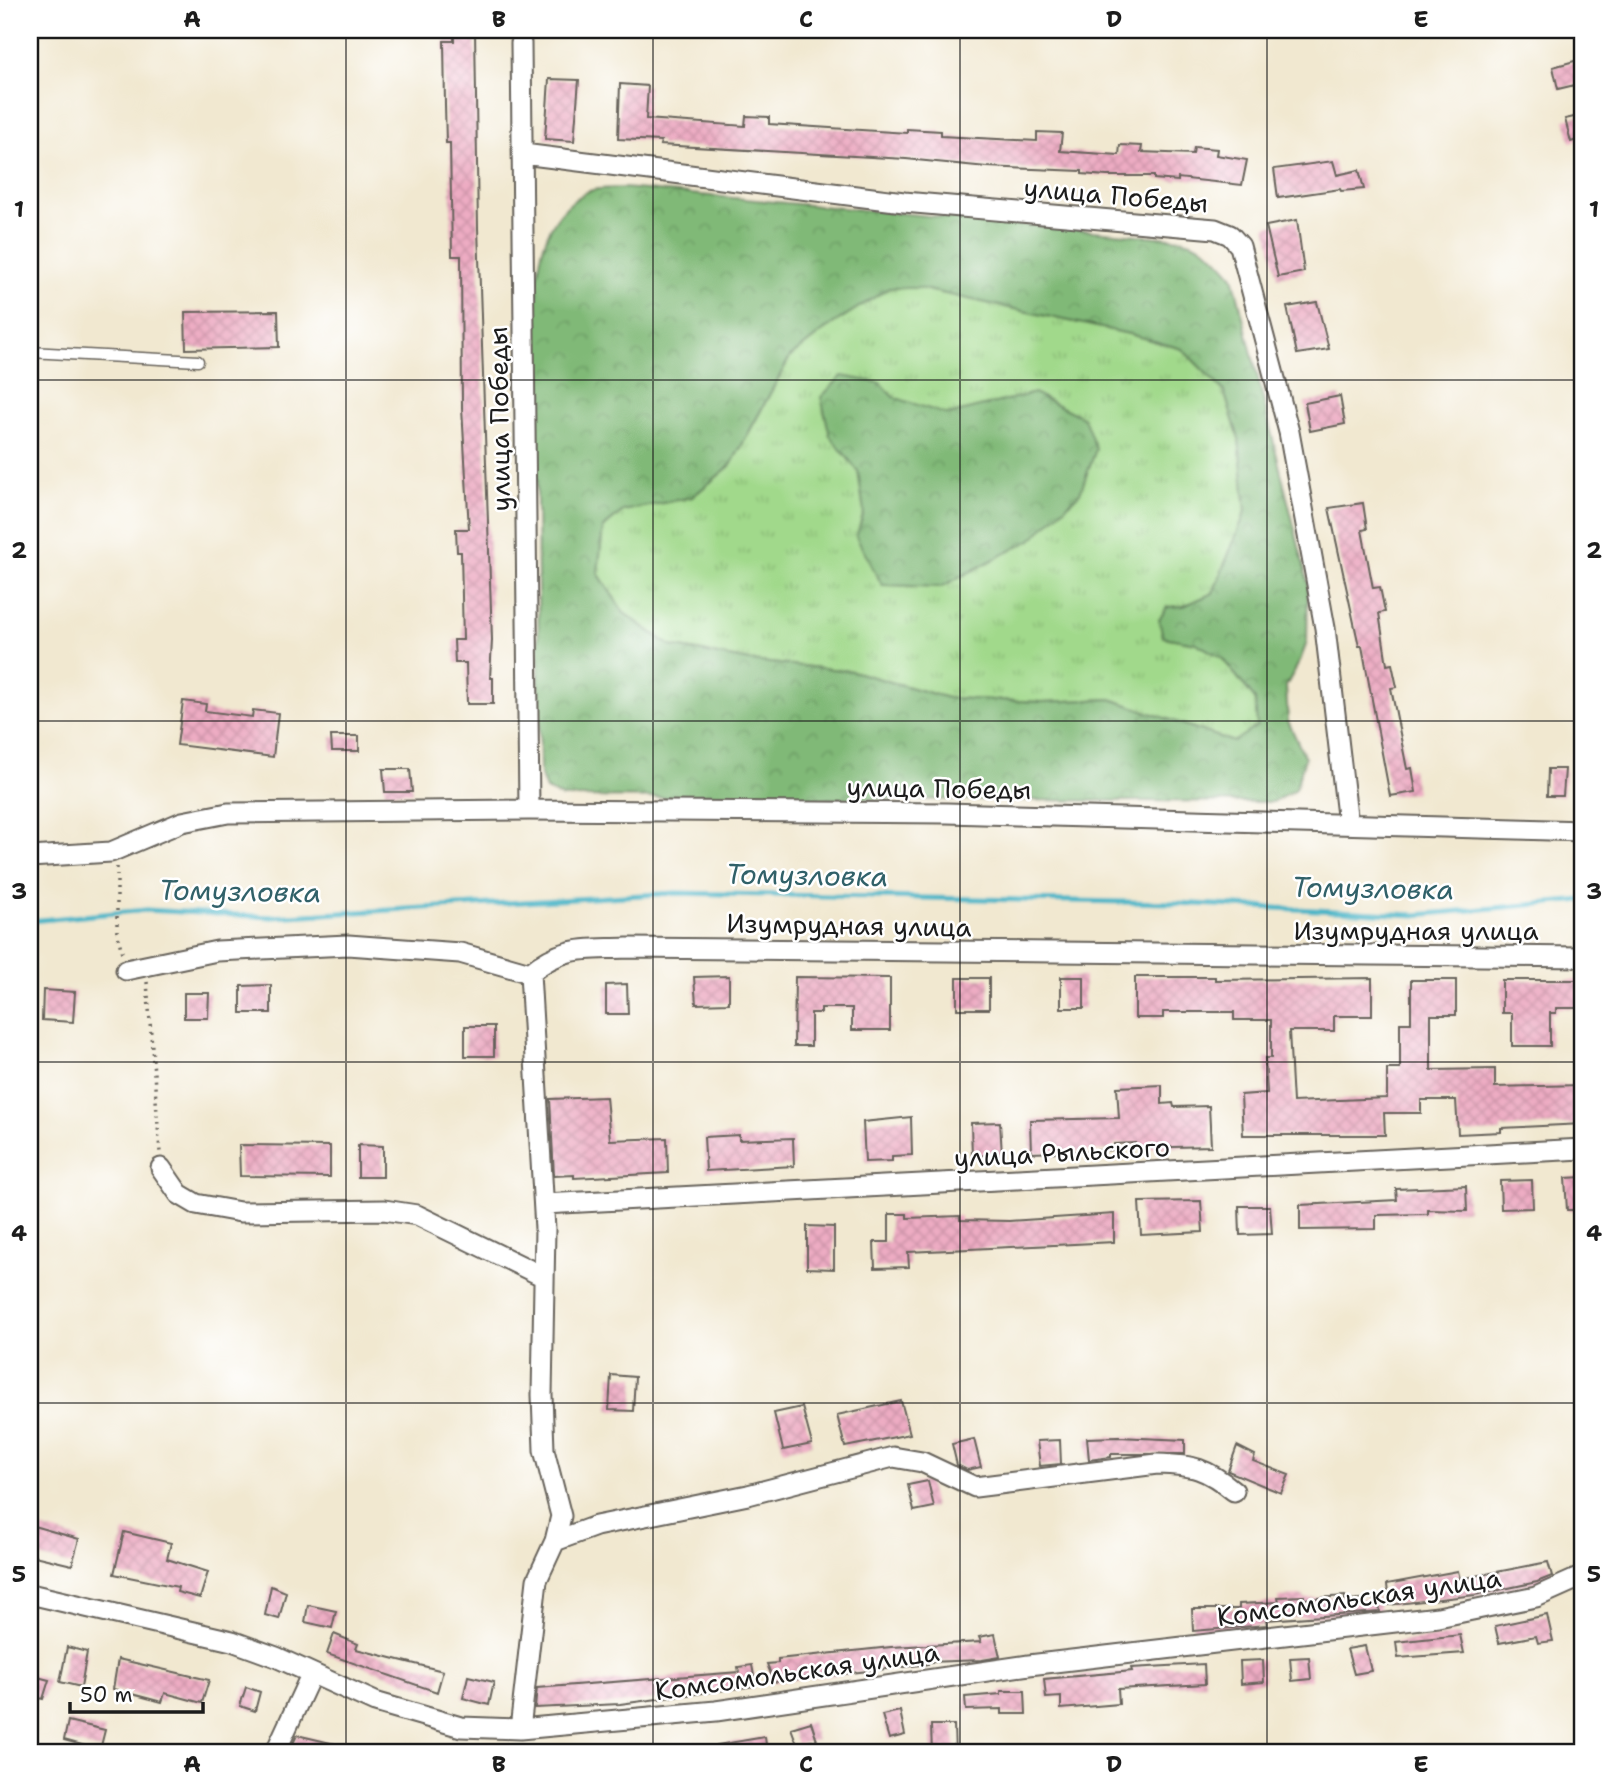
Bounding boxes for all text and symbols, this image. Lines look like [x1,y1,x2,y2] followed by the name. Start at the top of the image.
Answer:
[183,4,201,34] text: A
[492,4,506,34] text: B
[799,4,813,34] text: C
[1106,4,1122,34] text: D
[1413,4,1429,34] text: E
[1022,170,1210,220] street label: улица Победы
[14,194,24,224] text: 1
[1589,194,1599,224] text: 1
[480,326,518,512] street label: улица Победы
[11,535,27,565] text: 2
[1586,535,1602,565] text: 2
[846,769,1032,807] street label: улица Победы
[726,855,888,895] water label: Томузловка
[1292,868,1454,908] water label: Томузловка
[159,871,321,911] water label: Томузловка
[11,876,27,906] text: 3
[1586,876,1602,906] text: 3
[726,905,972,945] street label: Изумрудная улица
[1293,913,1539,948] street label: Изумрудная улица
[953,1129,1171,1175] street label: улица Рыльского
[11,1218,27,1248] text: 4
[1586,1218,1602,1248] text: 4
[12,1559,26,1589] text: 5
[1587,1559,1601,1589] text: 5
[1215,1560,1503,1634] street label: Комсомольская улица
[653,1634,941,1708] street label: Комсомольская улица
[70,1671,203,1715] scale bar
[80,1681,133,1709] text: 50 m
[183,1749,201,1779] text: A
[492,1749,506,1779] text: B
[799,1749,813,1779] text: C
[1106,1749,1122,1779] text: D
[1413,1749,1429,1779] text: E

